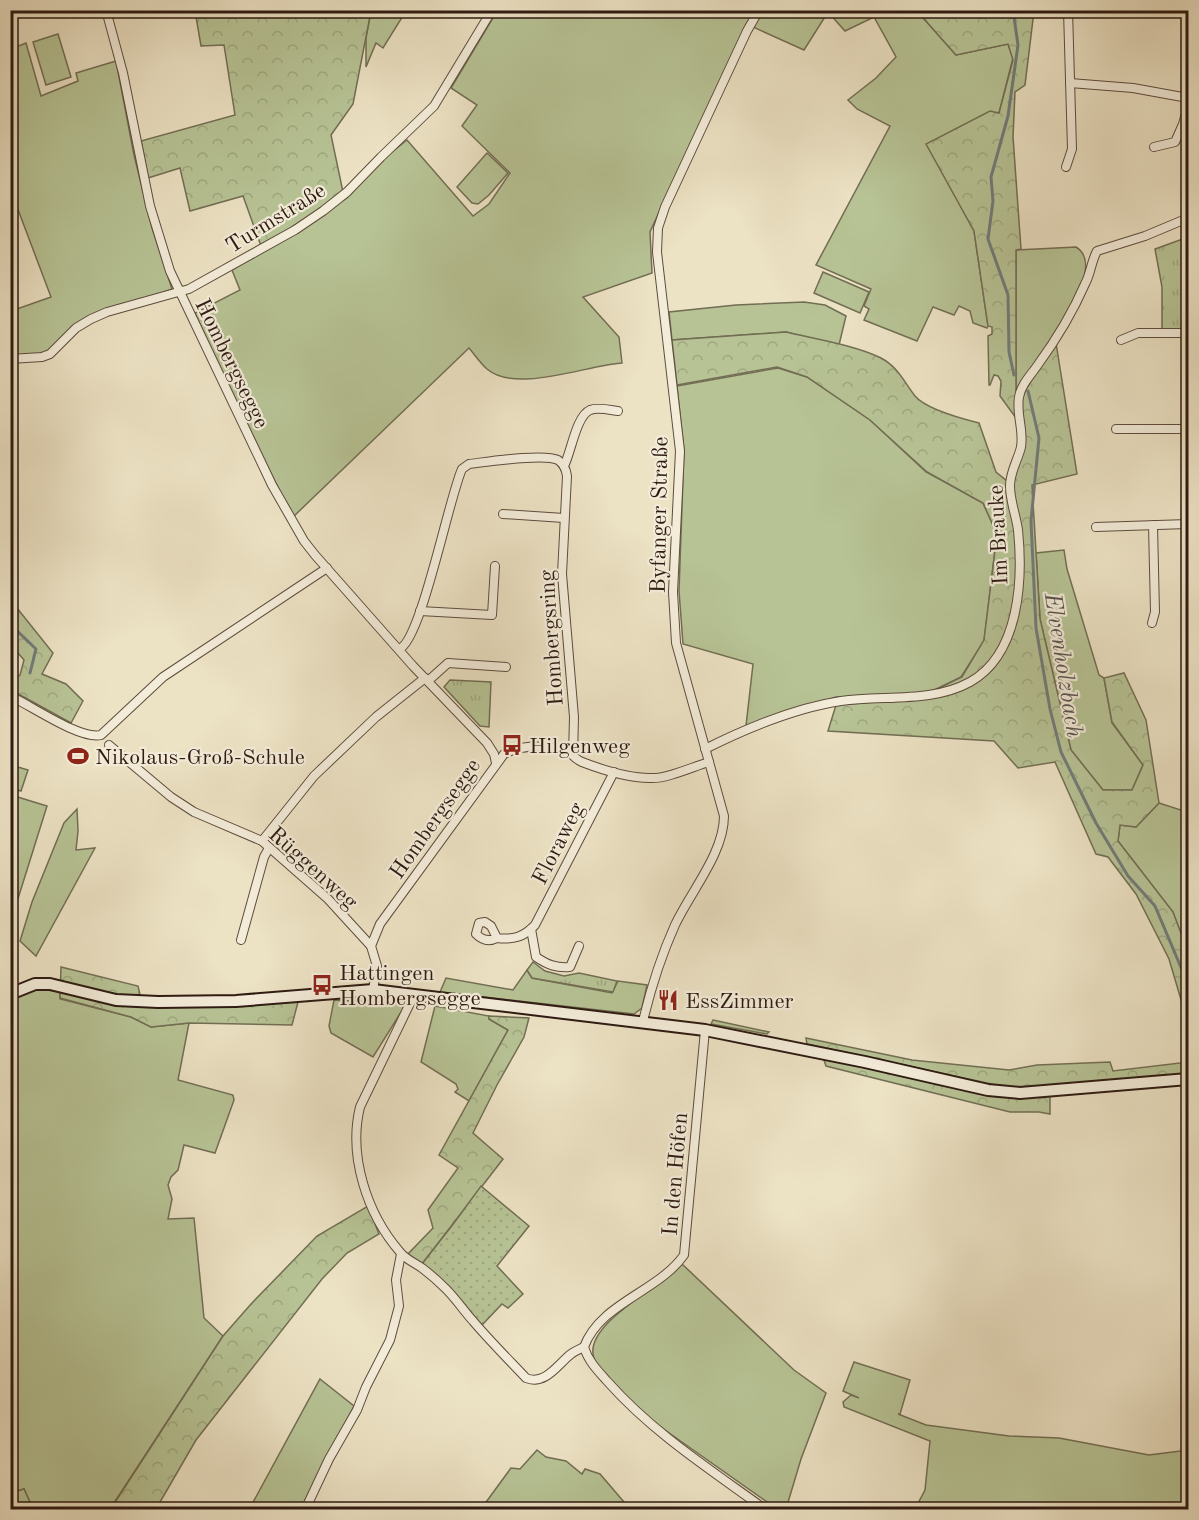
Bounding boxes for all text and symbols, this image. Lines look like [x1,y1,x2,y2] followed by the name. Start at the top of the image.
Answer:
[222,179,330,258] street label: Turmstraße
[190,295,272,432] street label: Hombergsegge
[648,436,672,594] street label: Byfanger Straße
[985,484,1013,586] street label: Im Brauke
[536,569,568,707] street label: Hombergsring
[1039,590,1085,739] water label: Elvenholzbach
[500,733,524,757] bus stop icon: Hilgenweg
[529,736,630,758] place label: Hilgenweg
[66,744,90,768] sports icon: Nikolaus-Groß-Schule
[95,747,305,769] place label: Nikolaus-Groß-Schule
[386,755,485,883] street label: Hombergsegge
[529,799,589,889] street label: Floraweg
[264,823,361,914] street label: Rüggenweg
[339,963,481,1010] place label: Hattingen Hombergsegge
[310,973,334,997] bus stop icon: Hattingen Hombergsegge
[656,988,680,1012] restaurant icon: EssZimmer
[685,991,794,1013] place label: EssZimmer
[660,1111,692,1237] street label: In den Höfen

